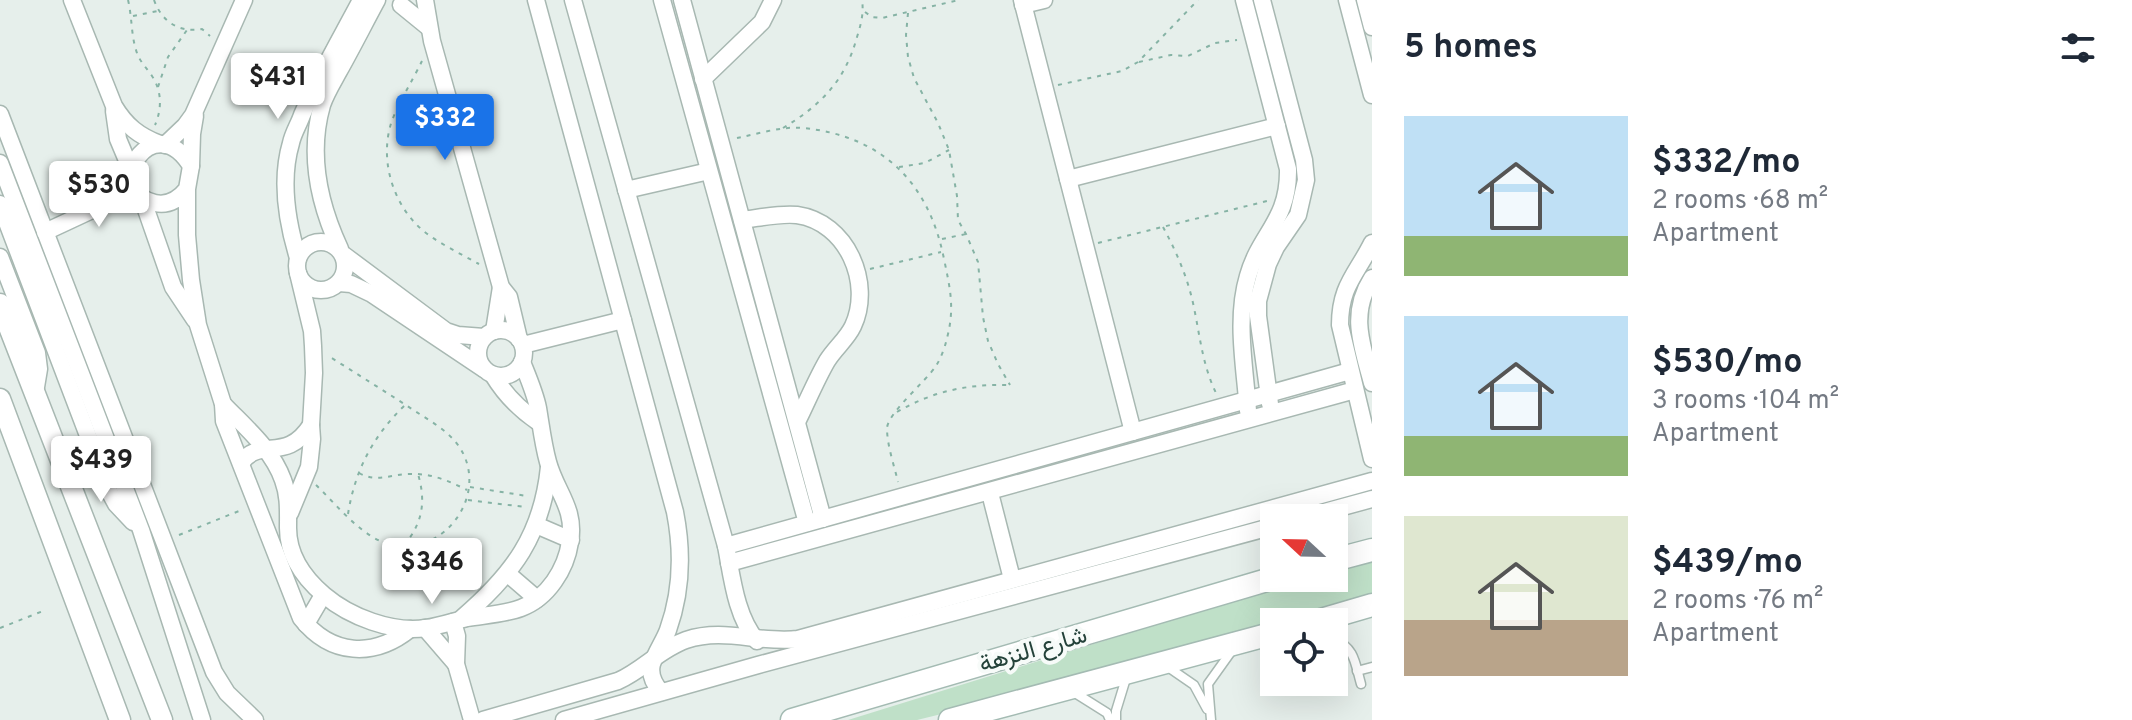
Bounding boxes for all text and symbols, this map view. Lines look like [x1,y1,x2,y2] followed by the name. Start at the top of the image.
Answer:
[2056,26,2100,70] icon: filters
[1404,27,1538,70] text: 5 homes
[231,53,325,121] pin: $431
[249,62,307,95] text: $431
[398,94,492,162] pin: $332
[414,103,476,136] text: $332
[1652,142,1800,185] text: $332/mo
[1468,148,1564,244] icon: home
[52,161,146,229] pin: $530
[67,170,131,203] text: $530
[1652,185,1828,218] text: 2 rooms · 68 m²
[1652,218,1779,251] text: Apartment
[1652,342,1803,385] text: $530/mo
[1468,348,1564,444] icon: home
[1652,385,1839,418] text: 3 rooms · 104 m²
[1652,418,1779,451] text: Apartment
[54,436,148,504] pin: $439
[69,445,133,478] text: $439
[1260,504,1348,592] north arrow
[1260,504,1348,696] map controls
[385,538,479,606] pin: $346
[1652,542,1803,585] text: $439/mo
[400,547,464,580] text: $346
[1468,548,1564,644] icon: home
[1652,585,1824,618] text: 2 rooms · 76 m²
[1260,608,1348,696] button: locate
[1652,618,1779,651] text: Apartment
[976,621,1091,681] street label: شارع النزهة

